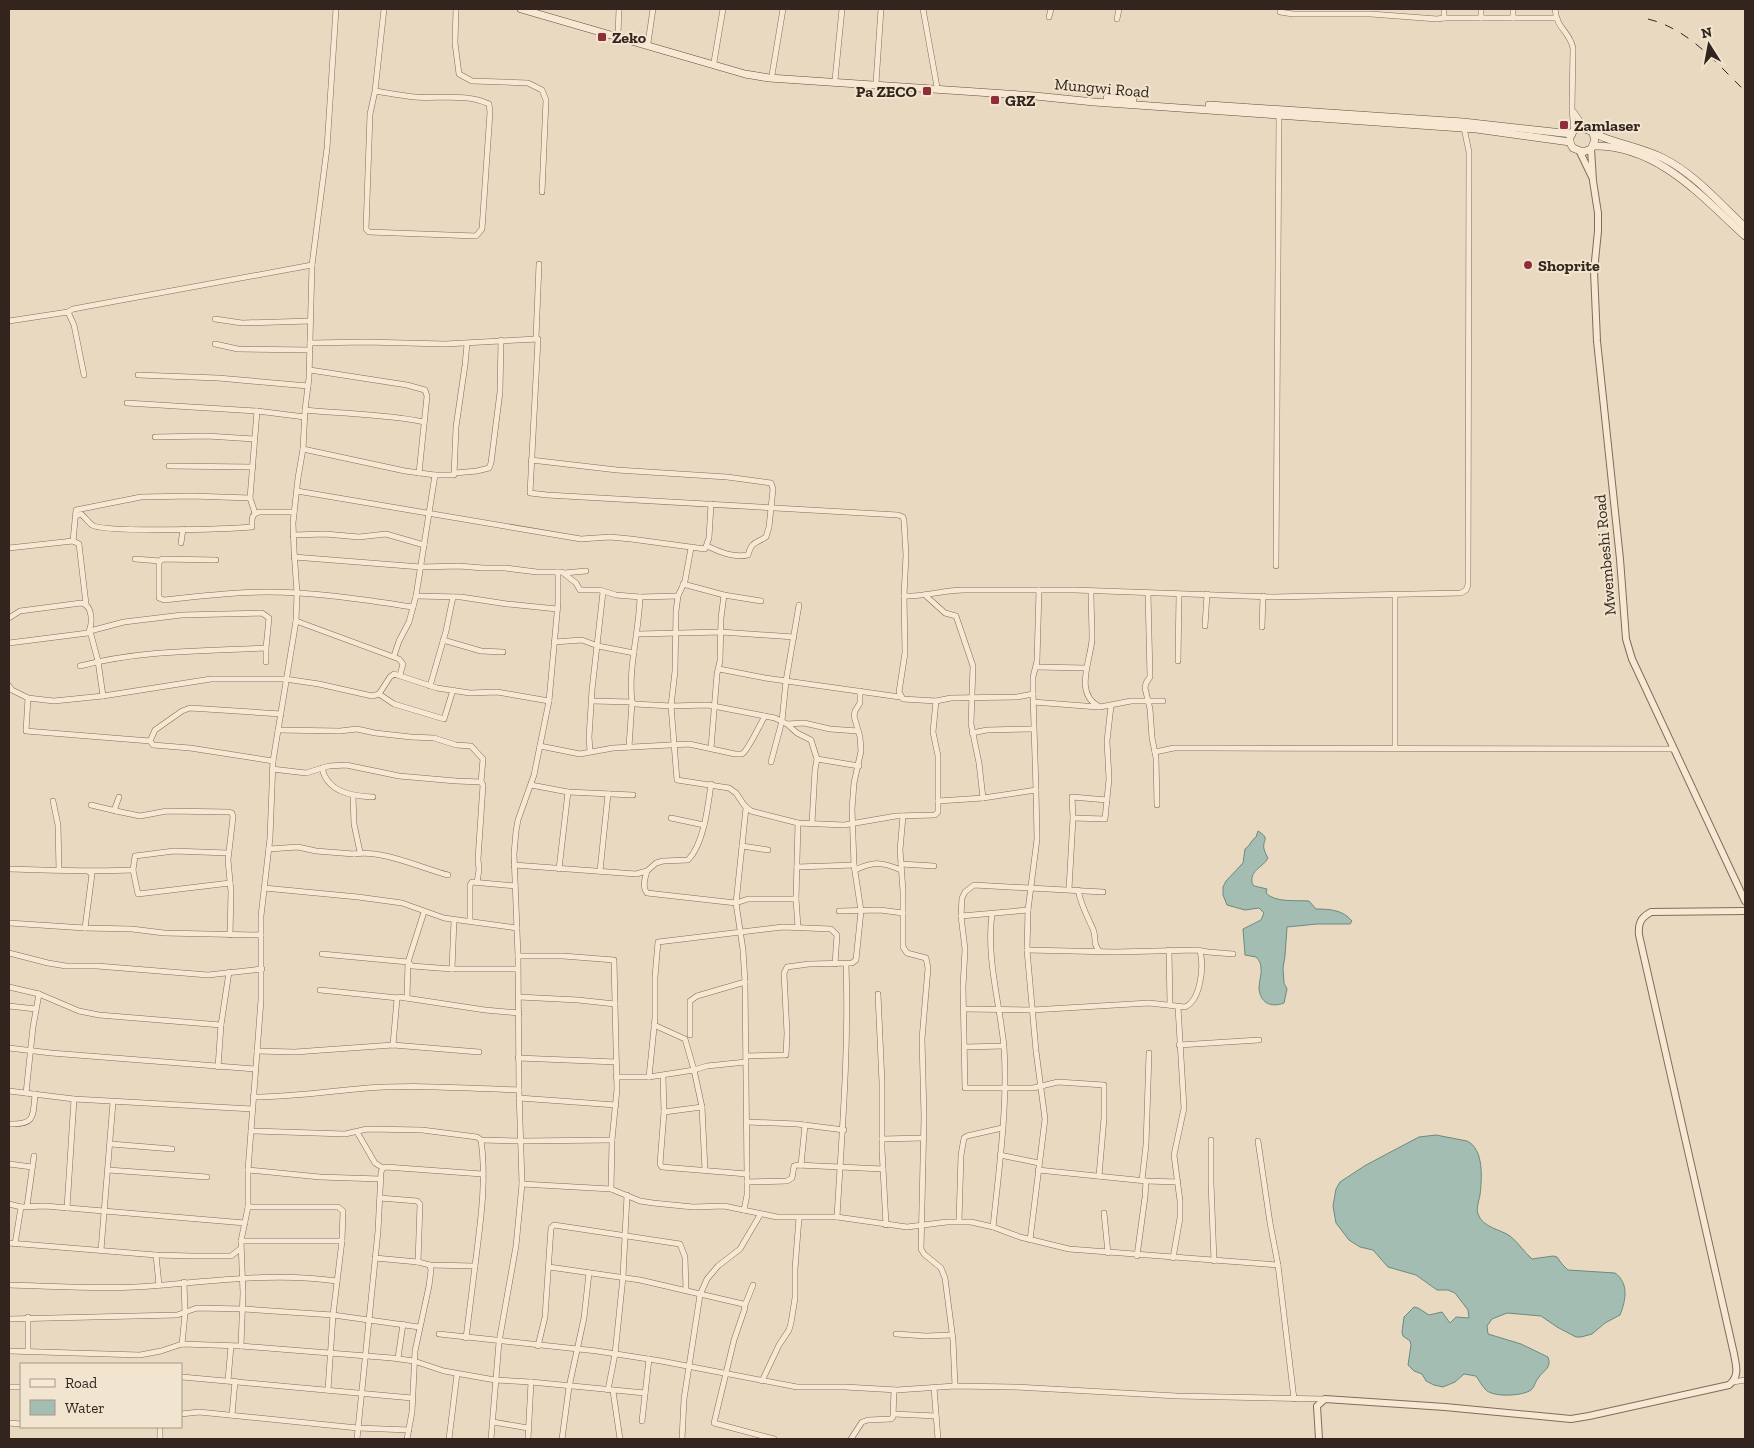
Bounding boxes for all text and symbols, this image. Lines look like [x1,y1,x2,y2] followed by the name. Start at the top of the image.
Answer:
[1684,20,1734,70] north arrow
[1700,23,1714,42] text: N
[612,28,647,47] place label: Zeko
[596,31,608,43] marker: Zeko
[1054,74,1151,102] street label: Mungwi Road
[856,82,918,101] place label: Pa ZECO
[921,85,933,97] marker: Pa ZECO
[1005,91,1036,110] place label: GRZ
[989,94,1001,106] marker: GRZ
[1574,116,1640,135] place label: Zamlaser
[1558,119,1570,131] marker: Zamlaser
[1538,256,1600,275] place label: Shoprite
[1522,259,1534,271] marker: Shoprite
[1590,493,1620,616] street label: Mwembeshi Road
[20,1363,182,1428] legend
[65,1374,98,1392] text: Road
[65,1399,105,1417] text: Water

